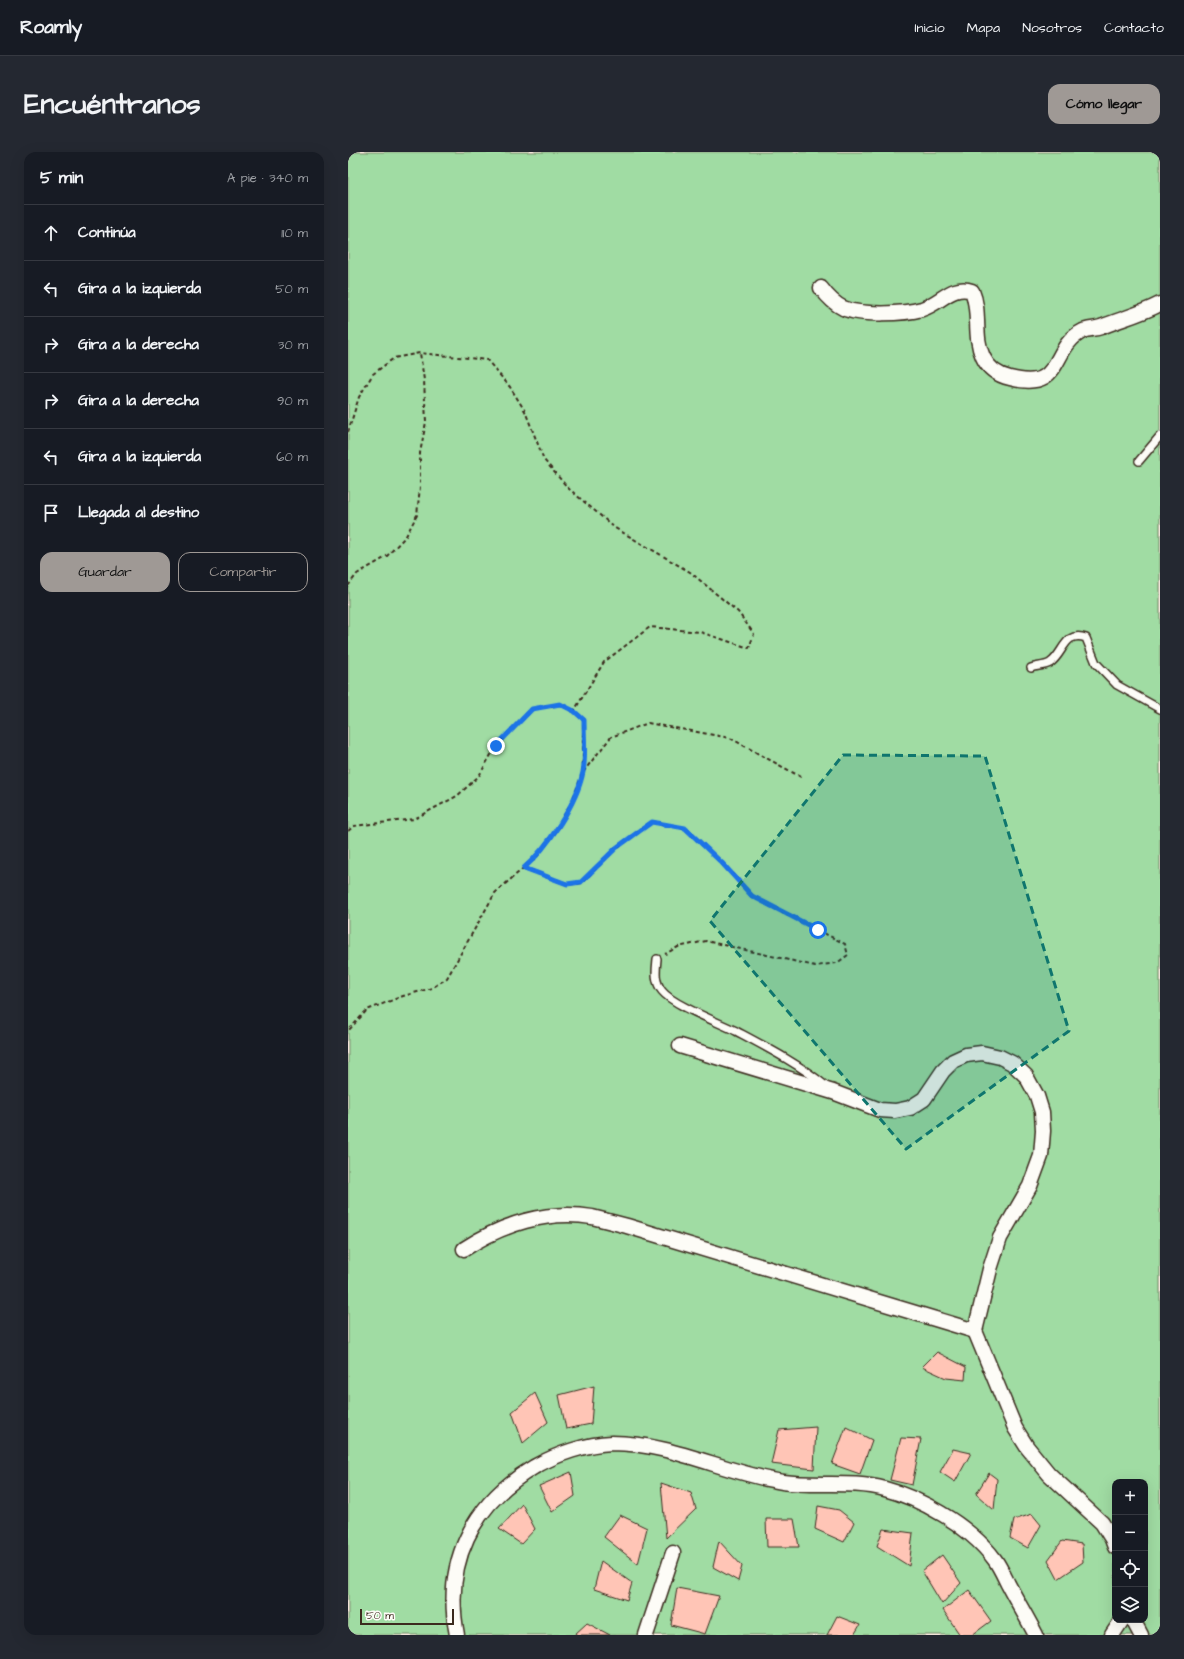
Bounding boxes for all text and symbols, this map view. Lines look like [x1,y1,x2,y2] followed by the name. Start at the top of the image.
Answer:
[20,14,82,41] text: Roamly
[914,18,945,38] text: Inicio
[967,18,1000,38] text: Mapa
[1022,18,1082,38] text: Nosotros
[1104,18,1164,38] text: Contacto
[1048,84,1160,124] button: Cómo llegar
[24,85,200,124] text: Encuéntranos
[40,166,83,190] text: 5 min
[227,169,308,187] text: A pie · 340 m
[40,222,62,244] icon: ahead
[78,222,136,243] text: Continúa
[281,224,308,242] text: 110 m
[40,278,62,300] icon: left
[78,278,201,299] text: Gira a la izquierda
[275,280,308,298] text: 50 m
[40,334,62,356] icon: right
[78,334,199,355] text: Gira a la derecha
[278,336,308,354] text: 30 m
[40,390,62,412] icon: right
[78,390,199,411] text: Gira a la derecha
[277,392,308,410] text: 90 m
[40,446,62,468] icon: left
[78,446,201,467] text: Gira a la izquierda
[276,448,308,466] text: 60 m
[40,502,62,524] icon: arrive
[78,502,199,523] text: Llegada al destino
[40,552,170,592] button: Guardar
[178,552,308,592] button: Compartir
[487,737,505,755] route end
[809,921,827,939] route start
[1112,1479,1148,1623] map controls
[1112,1479,1148,1515] button: +
[1112,1515,1148,1551] button: −
[1112,1551,1148,1587] button: locate
[1112,1587,1148,1623] button: layers
[360,1607,454,1626] scale bar
[366,1608,394,1623] text: 50 m

